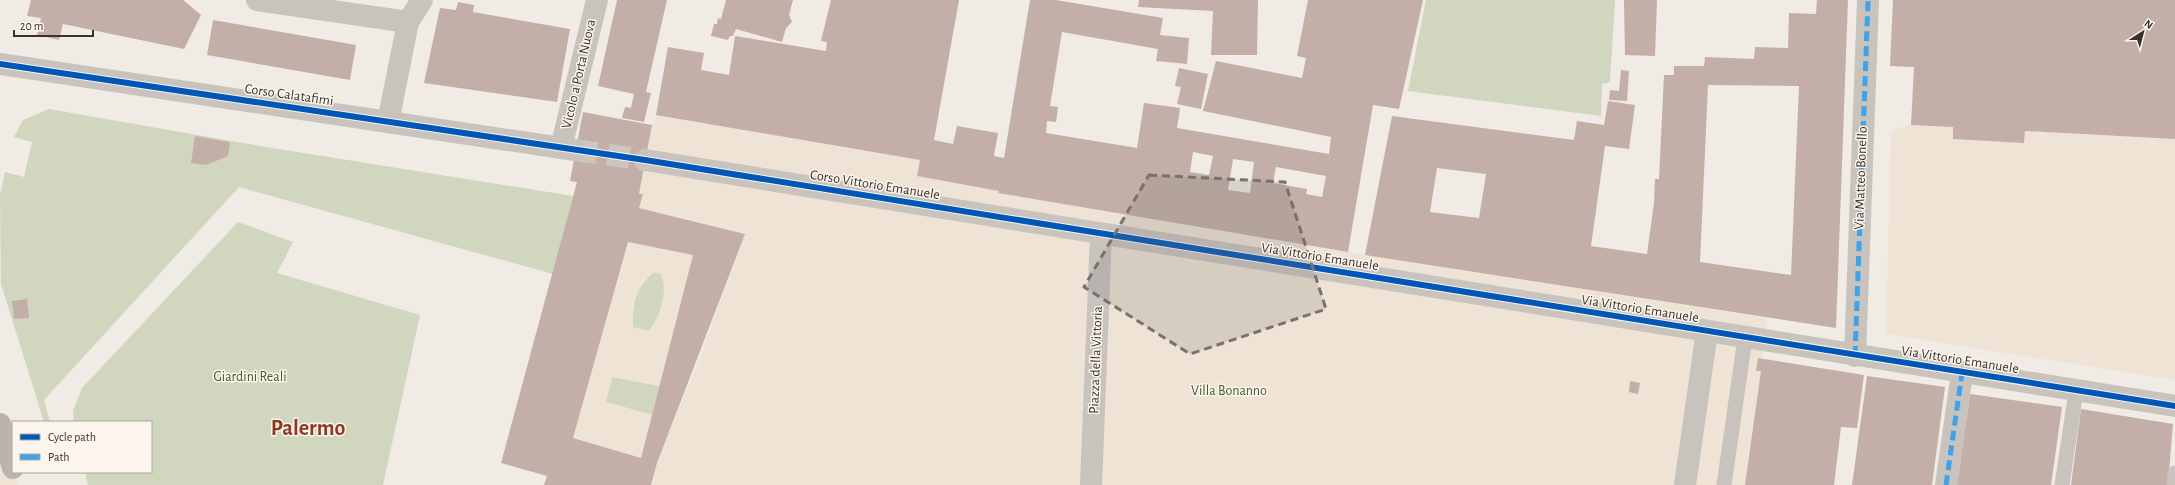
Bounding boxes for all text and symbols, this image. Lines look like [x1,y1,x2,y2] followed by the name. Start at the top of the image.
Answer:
[14,12,93,38] scale bar
[2123,12,2163,52] north arrow
[560,18,598,130] street label: Vicolo a Porta Nuova
[2142,18,2155,31] text: N
[20,20,43,32] text: 20 m
[244,82,334,108] street label: Corso Calatafimi
[1852,126,1870,230] street label: Via Matteo Bonello
[809,168,941,202] street label: Corso Vittorio Emanuele
[1260,241,1380,273] street label: Via Vittorio Emanuele
[1580,293,1700,325] street label: Via Vittorio Emanuele
[1087,305,1105,414] street label: Piazza della Vittoria
[1900,344,2020,376] street label: Via Vittorio Emanuele
[213,370,287,384] park label: Giardini Reali
[1191,384,1267,398] park label: Villa Bonanno
[271,417,345,439] district label: Palermo
[12,421,152,473] legend
[48,431,96,444] text: Cycle path
[48,451,70,463] text: Path

